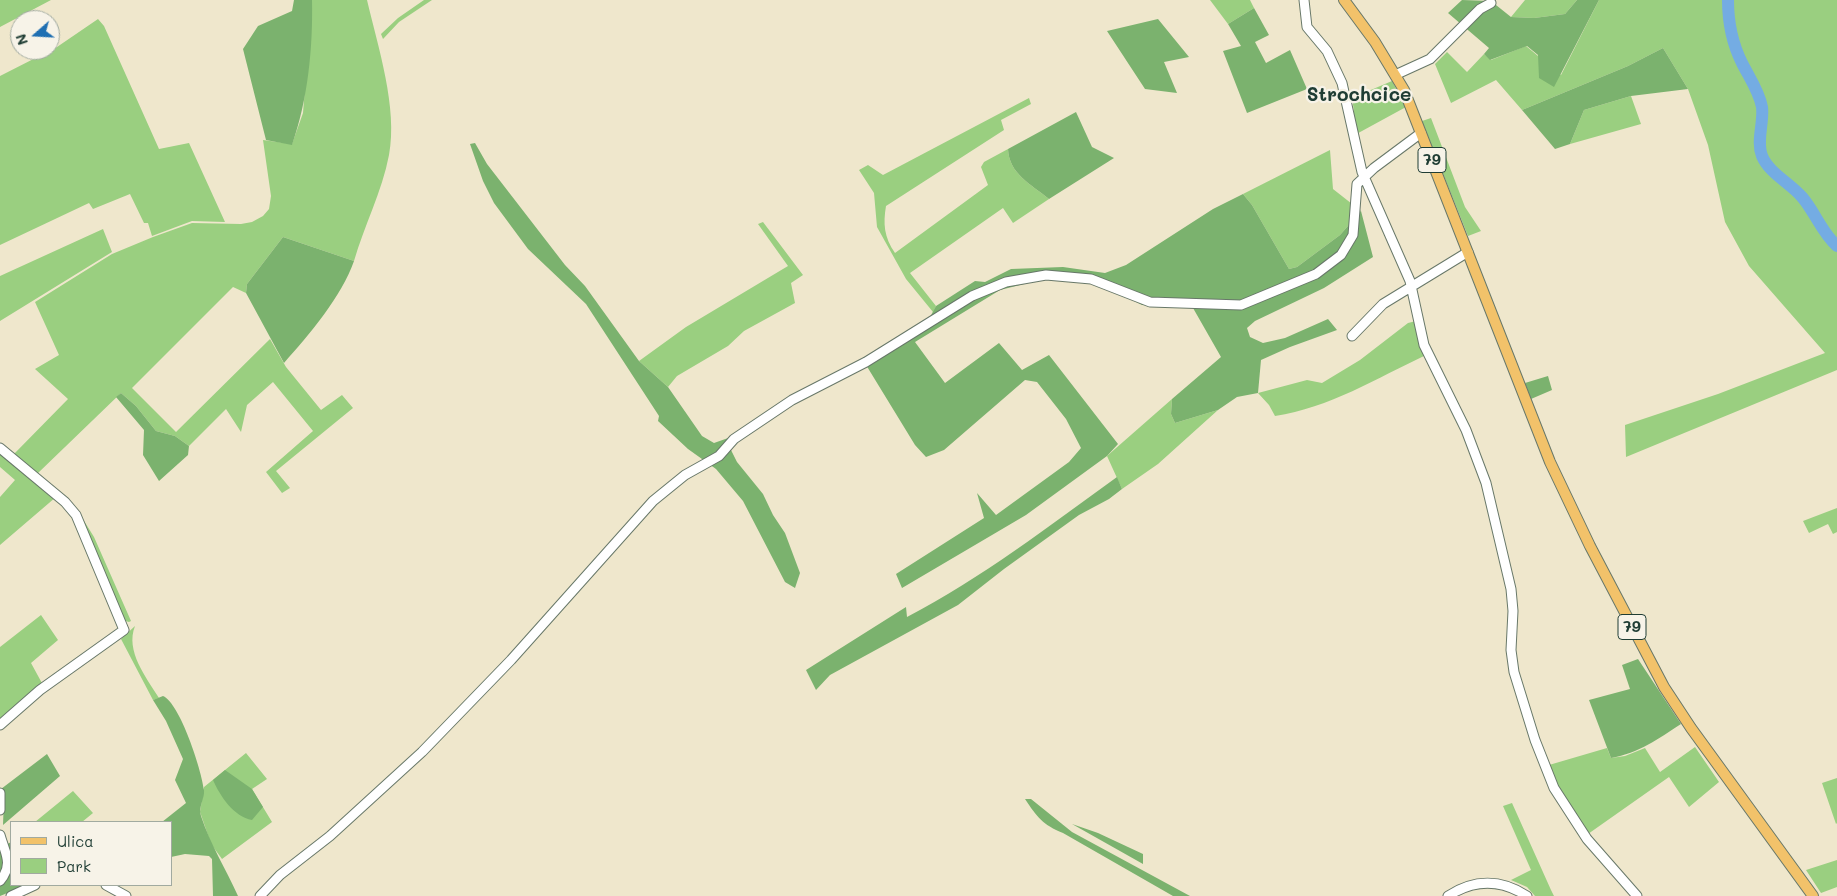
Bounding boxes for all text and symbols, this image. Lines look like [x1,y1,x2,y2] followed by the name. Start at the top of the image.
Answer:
[10,10,60,60] north arrow
[11,32,32,48] text: N
[1307,84,1411,106] district label: Strochcice
[1418,148,1446,172] road number: 79
[1618,614,1646,640] road number: 79
[10,821,172,886] legend
[57,831,94,851] text: Ulica
[57,856,91,876] text: Park

